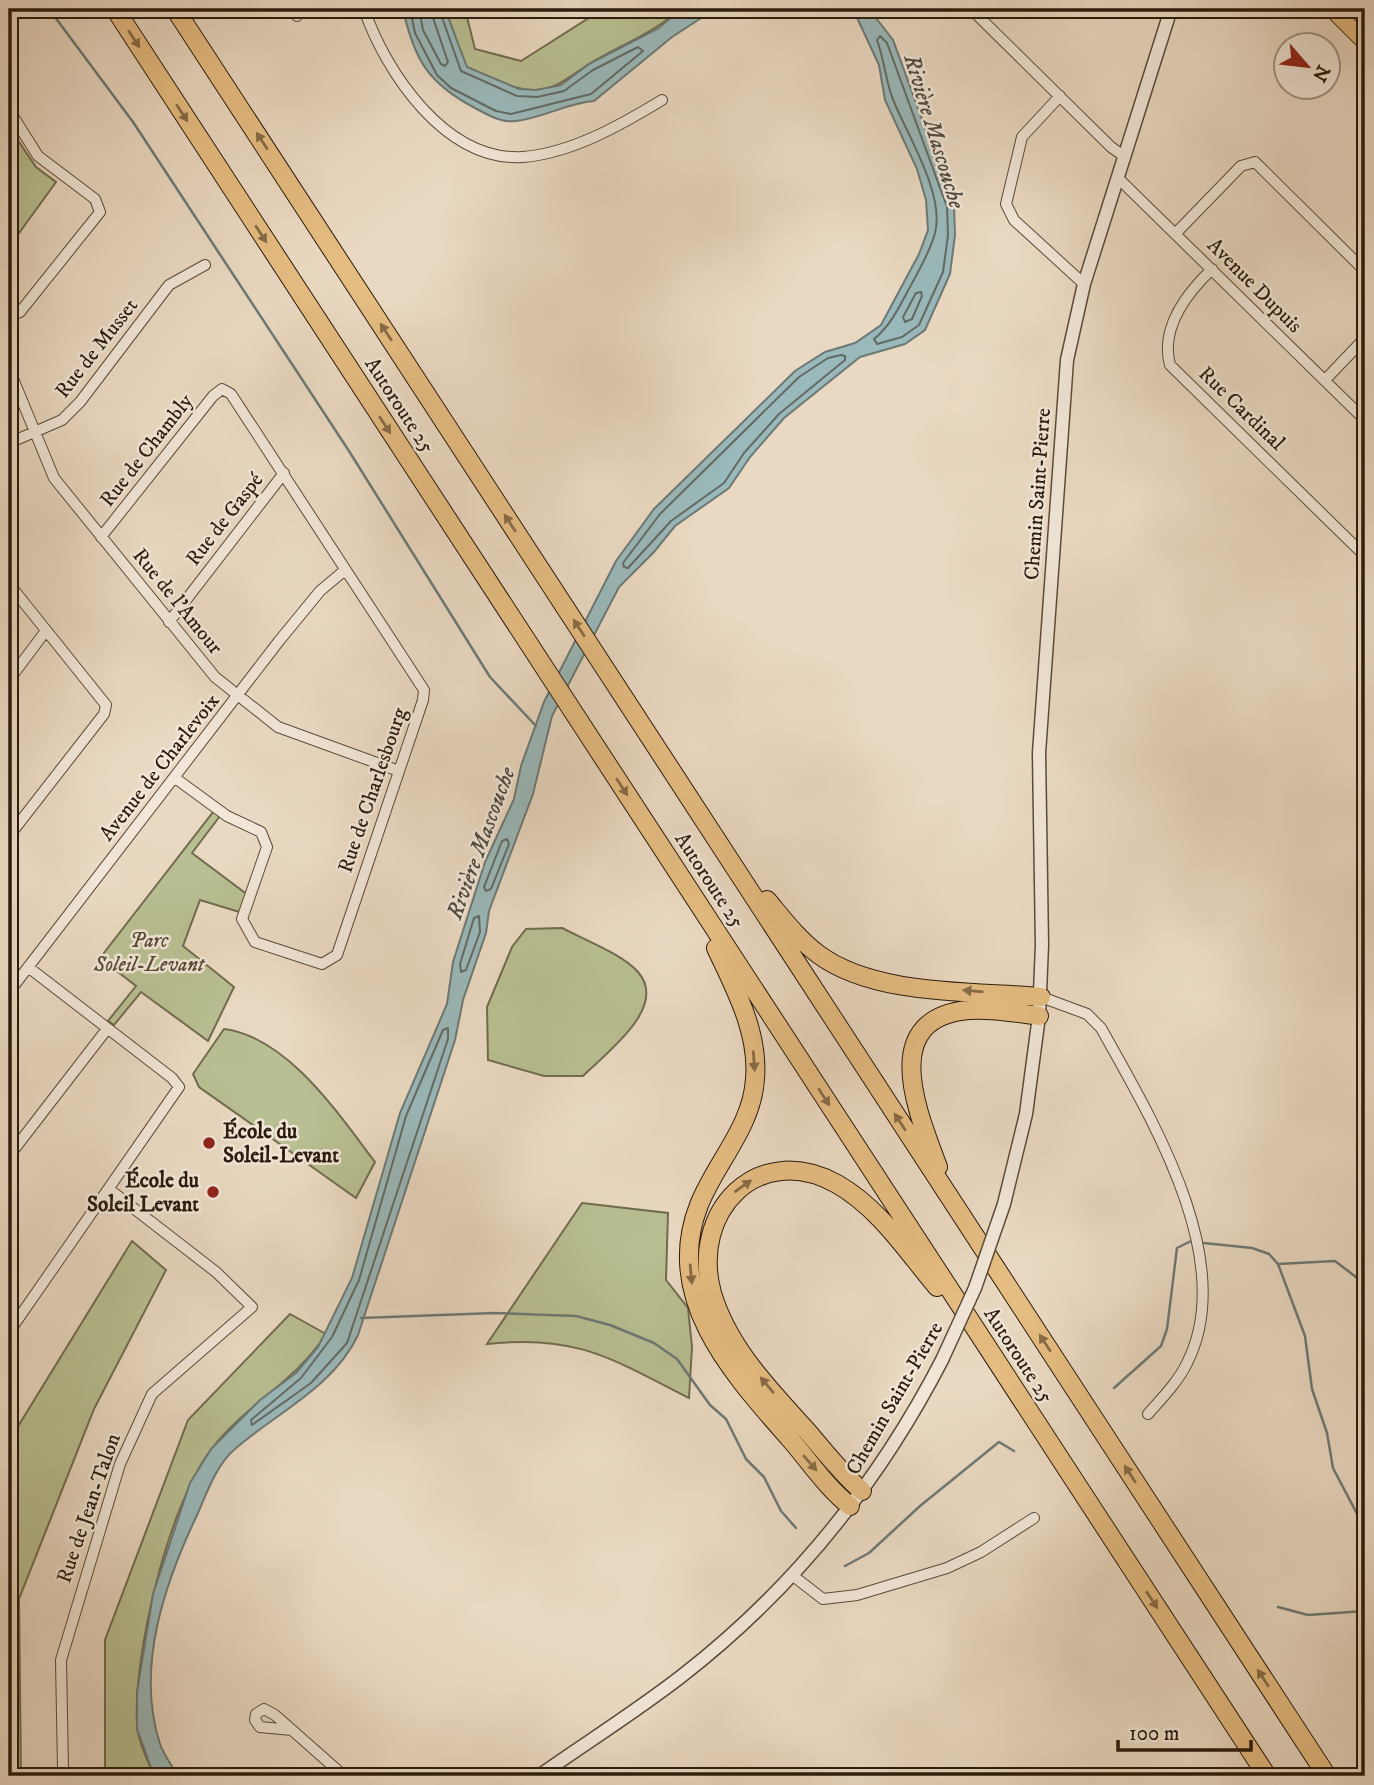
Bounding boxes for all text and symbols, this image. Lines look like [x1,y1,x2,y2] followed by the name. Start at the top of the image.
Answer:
[128,29,141,49] one-way arrow
[1272,32,1342,102] north arrow
[896,50,971,213] water label: Rivière Mascouche
[1307,61,1335,86] text: N
[176,103,189,122] one-way arrow
[255,132,268,151] one-way arrow
[255,224,268,244] one-way arrow
[1201,233,1307,339] street label: Avenue Dupuis
[50,293,144,404] street label: Rue de Musset
[379,322,392,342] one-way arrow
[359,353,440,458] street label: Autoroute 25
[1193,361,1290,457] street label: Rue Cardinal
[95,388,200,512] street label: Rue de Chambly
[1019,407,1057,581] street label: Chemin Saint-Pierre
[379,415,392,434] one-way arrow
[180,468,269,571] street label: Rue de Gaspé
[504,513,517,532] one-way arrow
[126,543,228,660] street label: Rue de l'Amour
[572,618,585,638] one-way arrow
[94,689,226,847] street label: Avenue de Charlevoix
[333,704,414,876] street label: Rue de Charlesbourg
[440,762,523,925] water label: Rivière Mascouche
[616,778,629,797] one-way arrow
[669,828,750,933] street label: Autoroute 25
[93,928,206,978] park label: Parc Soleil-Levant
[961,985,983,996] one-way arrow
[749,1050,760,1072] one-way arrow
[818,1088,831,1107] one-way arrow
[894,1112,907,1131] one-way arrow
[223,1117,339,1169] place label: École du Soleil-Levant
[201,1135,217,1151] marker: École du Soleil-Levant
[87,1166,199,1218] place label: École du Soleil Levant
[734,1179,752,1193] one-way arrow
[205,1184,221,1200] marker: École du Soleil Levant
[686,1263,697,1285] one-way arrow
[978,1303,1059,1408] street label: Autoroute 25
[841,1317,949,1480] street label: Chemin Saint-Pierre
[1039,1334,1052,1353] one-way arrow
[760,1377,775,1394] one-way arrow
[51,1430,127,1587] street label: Rue de Jean-Talon
[802,1454,818,1472] one-way arrow
[1123,1465,1137,1483] one-way arrow
[1145,1591,1159,1609] one-way arrow
[1256,1668,1269,1688] one-way arrow
[1118,1708,1252,1752] scale bar
[1129,1721,1180,1747] text: 100 m

